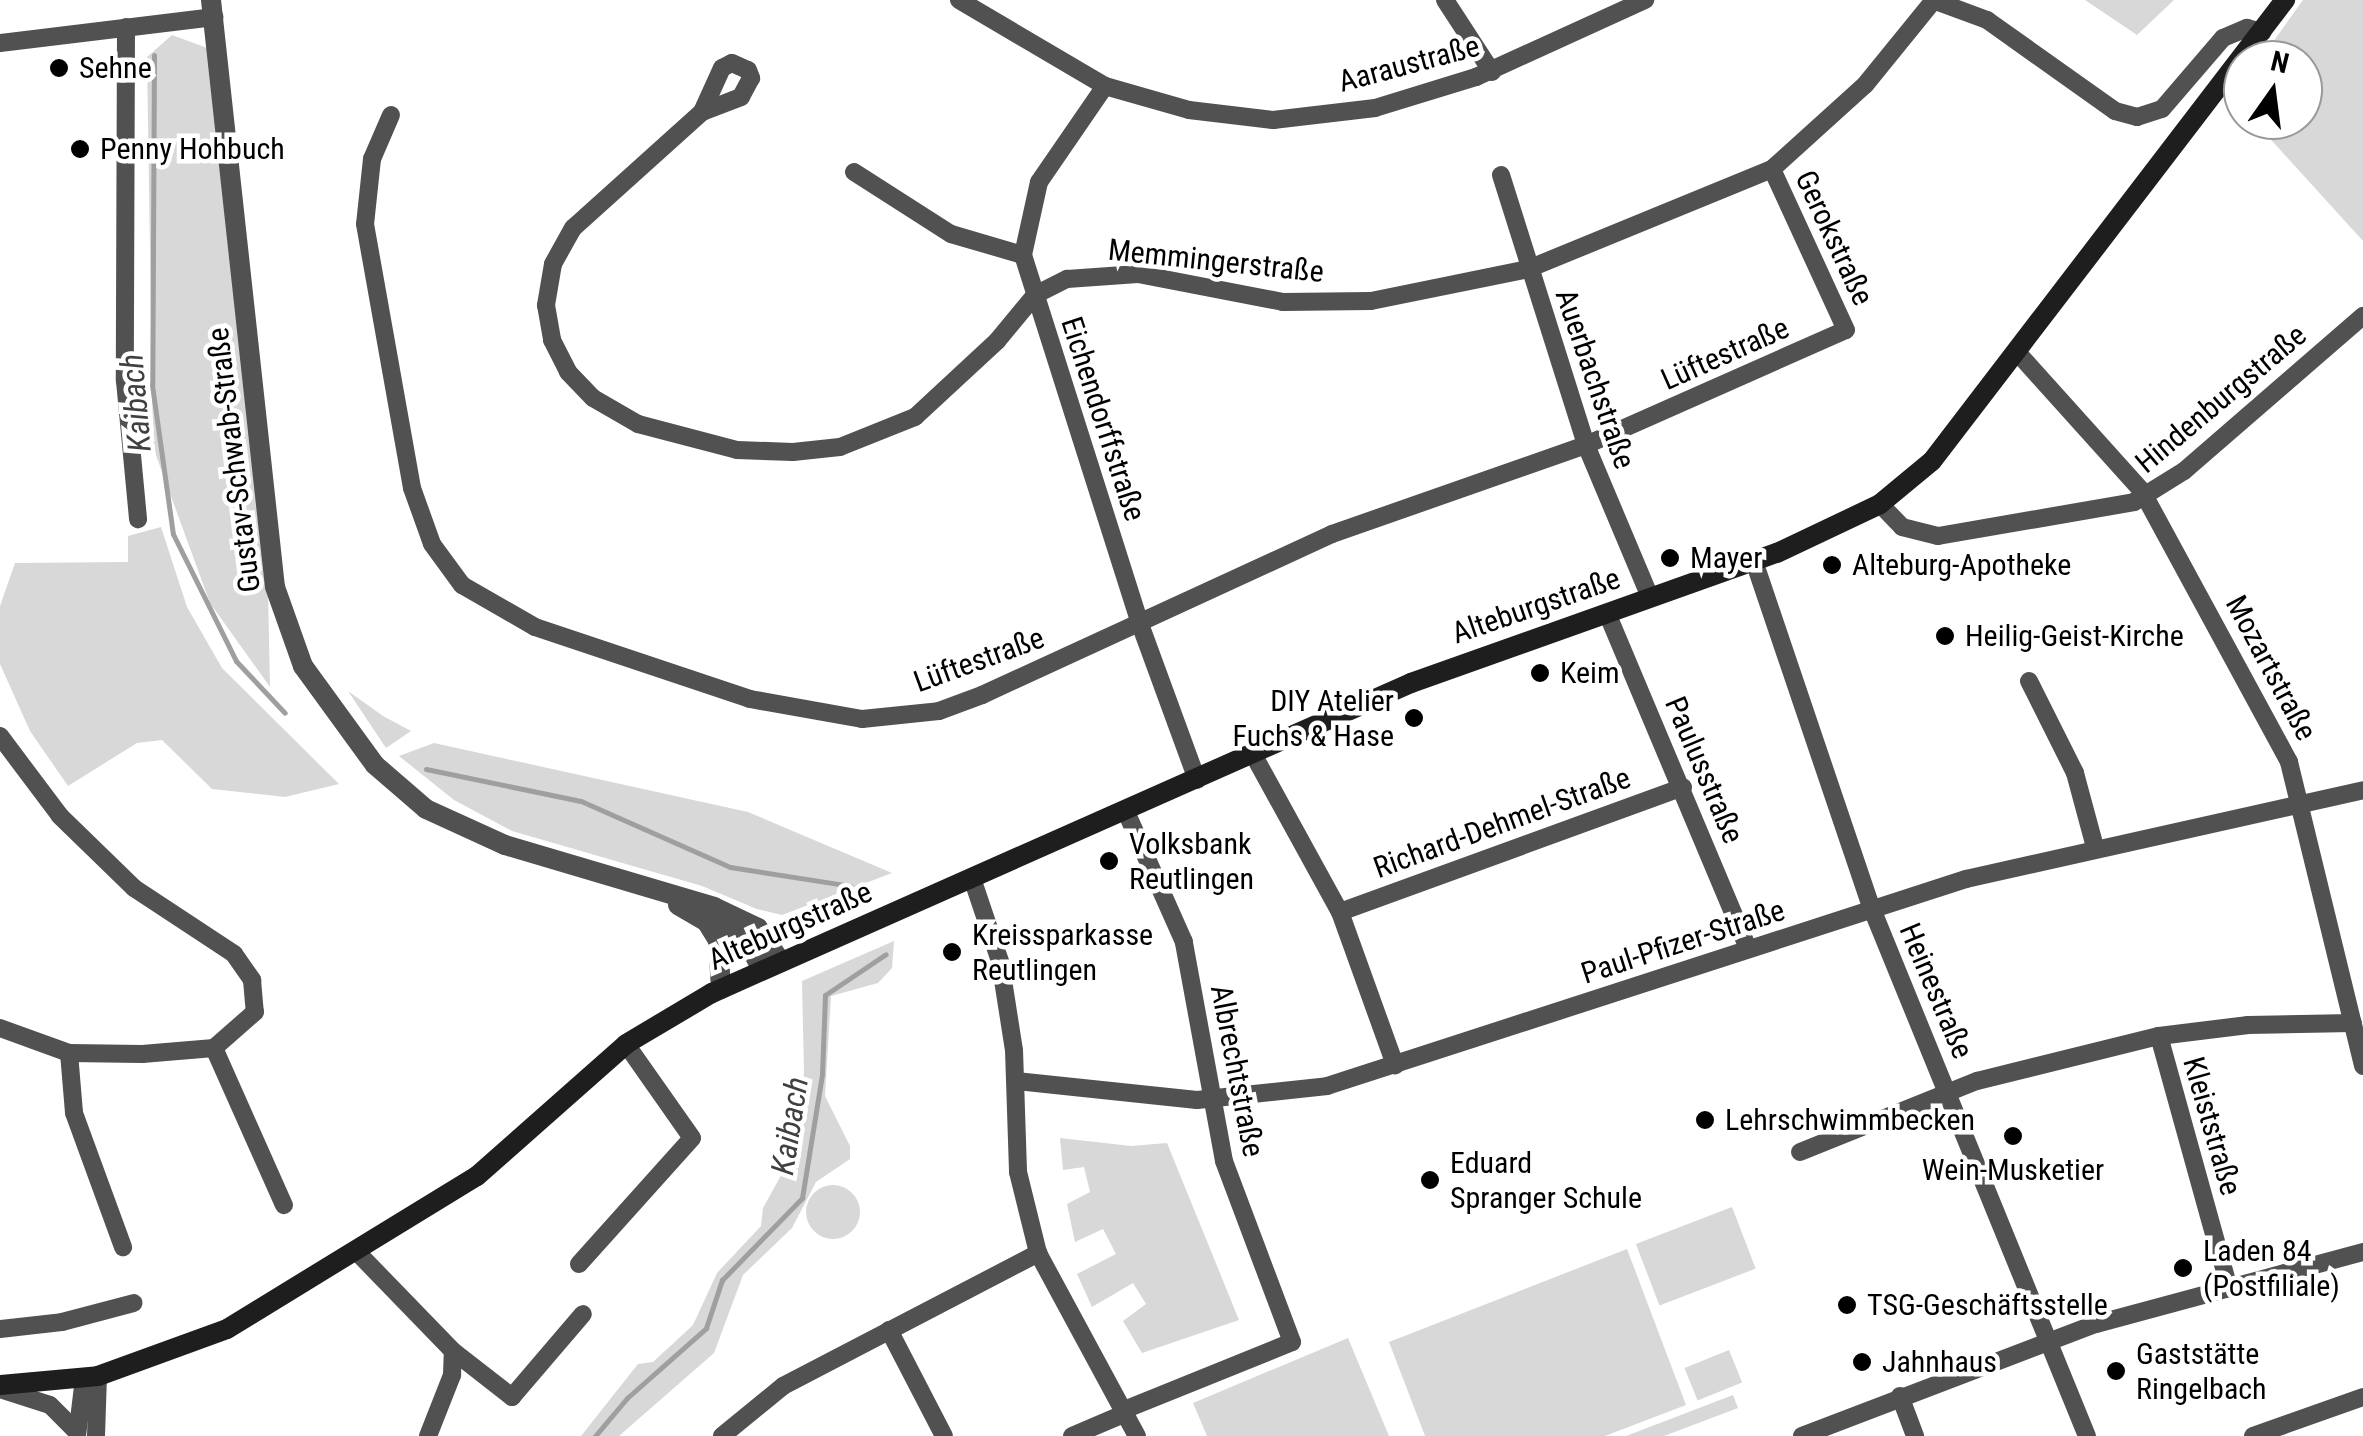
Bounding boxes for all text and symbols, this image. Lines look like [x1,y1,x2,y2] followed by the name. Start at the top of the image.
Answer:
[1335,28,1483,100] street label: Aaraustraße
[2223,40,2323,140] north arrow
[2268,44,2292,80] text: N
[79,50,152,86] place label: Sehne
[48,57,70,79] marker: Sehne
[100,131,285,167] place label: Penny Hohbuch
[69,138,91,160] marker: Penny Hohbuch
[1787,165,1881,311] street label: Gerokstraße
[1106,232,1326,290] street label: Memmingerstraße
[1547,284,1643,474] street label: Auerbachstraße
[1656,310,1794,398] street label: Lüftestraße
[1053,313,1153,525] street label: Eichendorffstraße
[2128,317,2314,481] street label: Hindenburgstraße
[200,326,268,594] street label: Gustav-Schwab-Straße
[113,352,159,454] water label: Kaibach
[1690,540,1762,576] place label: Mayer
[1659,547,1681,569] marker: Mayer
[1852,547,2071,583] place label: Alteburg-Apotheke
[1821,554,1843,576] marker: Alteburg-Apotheke
[1447,560,1625,652] street label: Alteburgstraße
[2218,589,2324,747] street label: Mozartstraße
[1965,618,2184,654] place label: Heilig-Geist-Kirche
[909,620,1049,700] street label: Lüftestraße
[1934,625,1956,647] marker: Heilig-Geist-Kirche
[1560,655,1620,691] place label: Keim
[1529,662,1551,684] marker: Keim
[1233,683,1394,754] place label: DIY Atelier Fuchs & Hase
[1657,691,1751,849] street label: Paulusstraße
[1403,707,1425,729] marker: DIY Atelier Fuchs & Hase
[1369,760,1635,886] street label: Richard-Dehmel-Straße
[1129,826,1254,896] place label: Volksbank Reutlingen
[1098,850,1120,872] marker: Volksbank Reutlingen
[703,874,877,978] street label: Alteburgstraße
[1577,892,1789,992] street label: Paul-Pfizer-Straße
[972,917,1153,988] place label: Kreissparkasse Reutlingen
[1891,918,1981,1064] street label: Heinestraße
[941,941,963,963] marker: Kreissparkasse Reutlingen
[1203,982,1271,1160] street label: Albrechtstraße
[2175,1053,2249,1199] street label: Kleiststraße
[763,1074,817,1178] water label: Kaibach
[1725,1102,1975,1138] place label: Lehrschwimmbecken
[1694,1109,1716,1131] marker: Lehrschwimmbecken
[2002,1125,2024,1147] marker: Wein-Musketier
[1450,1145,1642,1216] place label: Eduard Spranger Schule
[1922,1152,2104,1188] place label: Wein-Musketier
[1419,1169,1441,1191] marker: Eduard Spranger Schule
[2203,1233,2340,1304] place label: Laden 84 (Postfiliale)
[2172,1257,2194,1279] marker: Laden 84 (Postfiliale)
[1867,1287,2108,1323] place label: TSG-Geschäftsstelle
[1836,1294,1858,1316] marker: TSG-Geschäftsstelle
[2136,1336,2267,1406] place label: Gaststätte Ringelbach
[1882,1344,1997,1380] place label: Jahnhaus
[1851,1351,1873,1373] marker: Jahnhaus
[2105,1360,2127,1382] marker: Gaststätte Ringelbach

